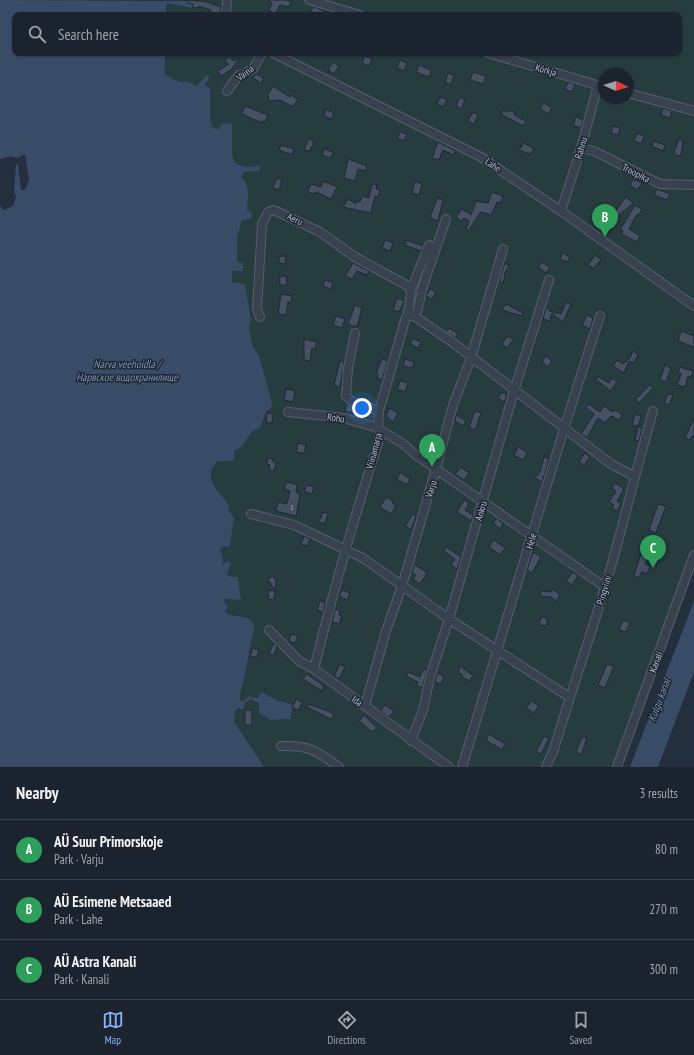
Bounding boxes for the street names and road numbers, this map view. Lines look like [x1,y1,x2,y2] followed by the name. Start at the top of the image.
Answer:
[534,61,558,79] street label: Kõrkja
[233,62,256,85] street label: Väina
[572,136,590,160] street label: Rahnu
[483,155,503,175] street label: Lahe
[620,161,652,185] street label: Troopika
[285,210,305,228] street label: Aeru
[326,410,346,426] street label: Rohu
[363,432,385,471] street label: Viinamarja
[422,479,440,500] street label: Varju
[472,500,490,522] street label: Ankru
[523,532,539,550] street label: Hele
[593,574,615,606] street label: Pingviini
[646,650,666,674] street label: Kanali
[349,693,365,709] street label: Ida

